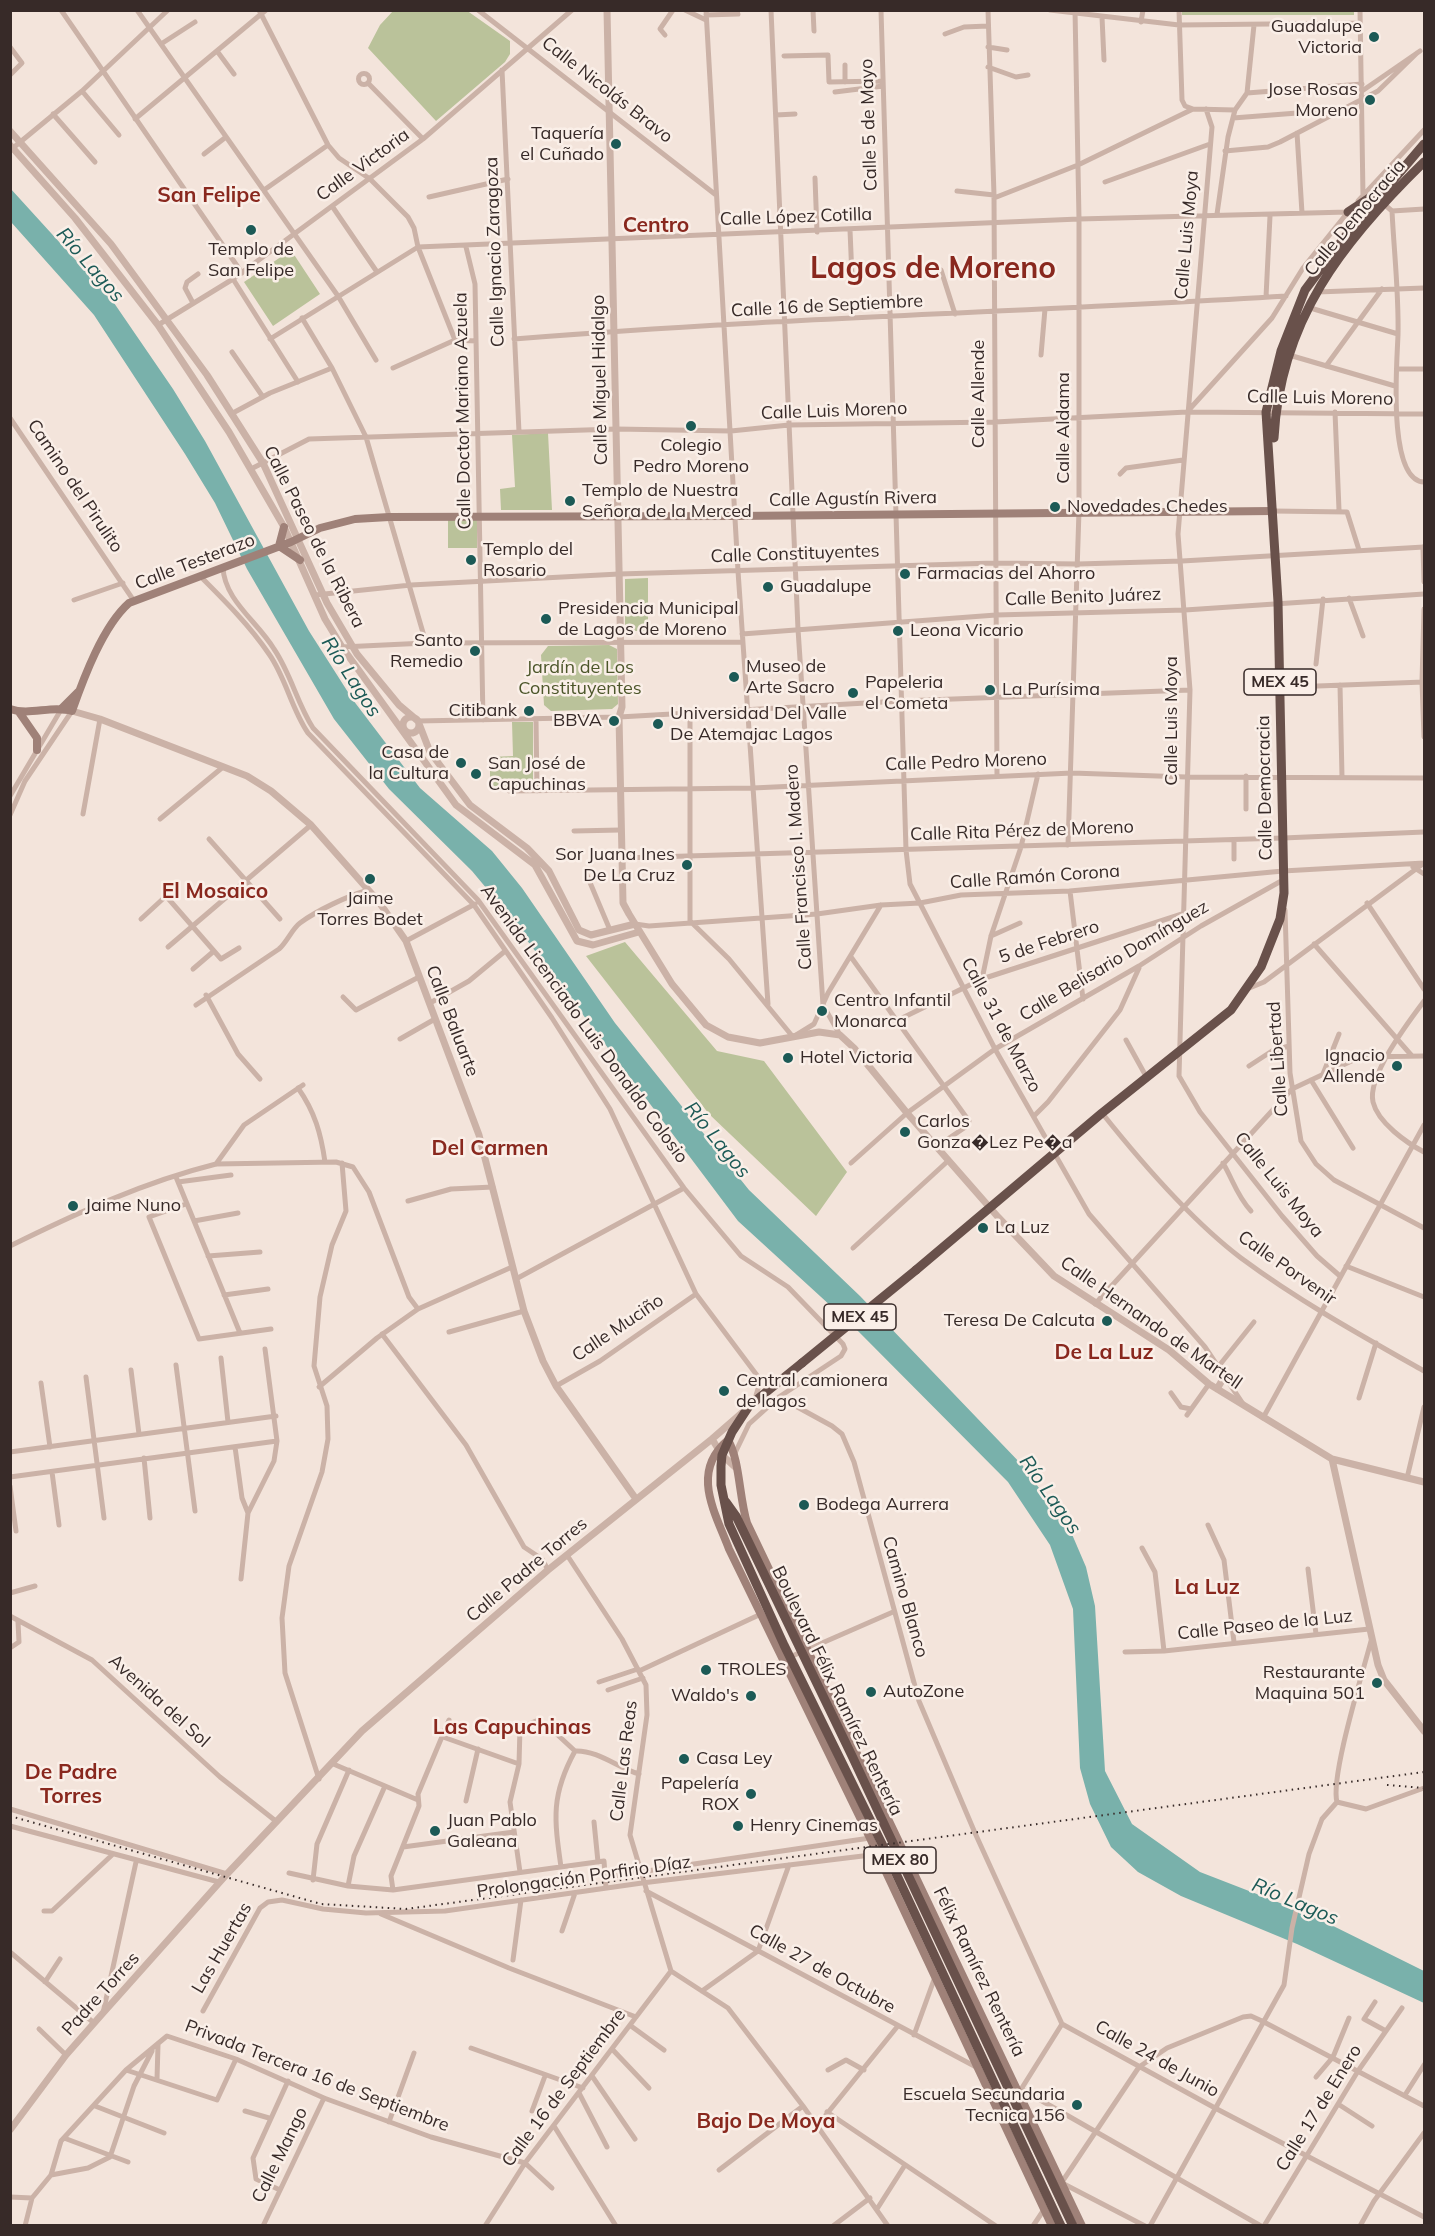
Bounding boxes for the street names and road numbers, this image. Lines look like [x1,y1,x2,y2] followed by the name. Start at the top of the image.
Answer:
[537,32,677,148] street label: Calle Nicolás Bravo
[856,58,882,192] street label: Calle 5 de Mayo
[312,124,414,206] street label: Calle Victoria
[1300,155,1410,281] street label: Calle Democracia
[481,156,509,348] street label: Calle Ignacio Zaragoza
[1171,170,1203,300] street label: Calle Luis Moya
[720,204,872,230] street label: Calle López Cotilla
[730,290,924,322] street label: Calle 16 de Septiembre
[450,292,476,530] street label: Calle Doctor Mariano Azuela
[588,294,612,466] street label: Calle Miguel Hidalgo
[968,340,990,448] street label: Calle Allende
[1053,372,1075,484] street label: Calle Aldama
[1247,386,1393,410] street label: Calle Luis Moreno
[760,398,908,424] street label: Calle Luis Moreno
[22,415,128,557] street label: Camino del Pirulito
[259,442,369,632] street label: Calle Paseo de la Ribera
[769,487,937,511] street label: Calle Agustín Rivera
[132,529,258,595] street label: Calle Testerazo
[710,540,880,568] street label: Calle Constituyentes
[1004,583,1162,611] street label: Calle Benito Juárez
[1161,656,1183,786] street label: Calle Luis Moya
[1244,669,1316,695] road number: MEX 45
[1253,715,1277,861] street label: Calle Democracia
[885,748,1047,776] street label: Calle Pedro Moreno
[781,763,817,971] street label: Calle Francisco I. Madero
[910,816,1134,846] street label: Calle Rita Pérez de Moreno
[949,860,1121,894] street label: Calle Ramón Corona
[476,880,692,1168] street label: Avenida Licenciado Luis Donaldo Colosio
[1016,896,1212,1026] street label: Calle Belisario Domínguez
[996,916,1102,968] street label: 5 de Febrero
[956,954,1046,1096] street label: Calle 31 de Marzo
[421,962,483,1080] street label: Calle Baluarte
[1263,1001,1293,1117] street label: Calle Libertad
[1230,1128,1328,1242] street label: Calle Luis Moya
[1234,1226,1340,1310] street label: Calle Porvenir
[1056,1252,1246,1394] street label: Calle Hernando de Martell
[568,1289,668,1367] street label: Calle Muciño
[824,1304,896,1330] road number: MEX 45
[462,1513,592,1627] street label: Calle Padre Torres
[877,1534,933,1660] street label: Camino Blanco
[767,1563,907,1819] street label: Boulevard Félix Ramírez Rentería
[1176,1605,1354,1645] street label: Calle Paseo de la Luz
[104,1650,214,1752] street label: Avenida del Sol
[606,1699,642,1823] street label: Calle Las Reas
[864,1847,936,1873] road number: MEX 80
[475,1851,693,1903] street label: Prolongación Porfirio Díaz
[928,1884,1030,2060] street label: Félix Ramírez Rentería
[187,1899,257,1997] street label: Las Huertas
[745,1920,899,2018] street label: Calle 27 de Octubre
[58,1948,144,2040] street label: Padre Torres
[497,2005,631,2171] street label: Calle 16 de Septiembre
[182,2015,452,2137] street label: Privada Tercera 16 de Septiembre
[1091,2016,1223,2102] street label: Calle 24 de Junio
[1271,2041,1367,2175] street label: Calle 17 de Enero
[248,2104,312,2206] street label: Calle Mango

